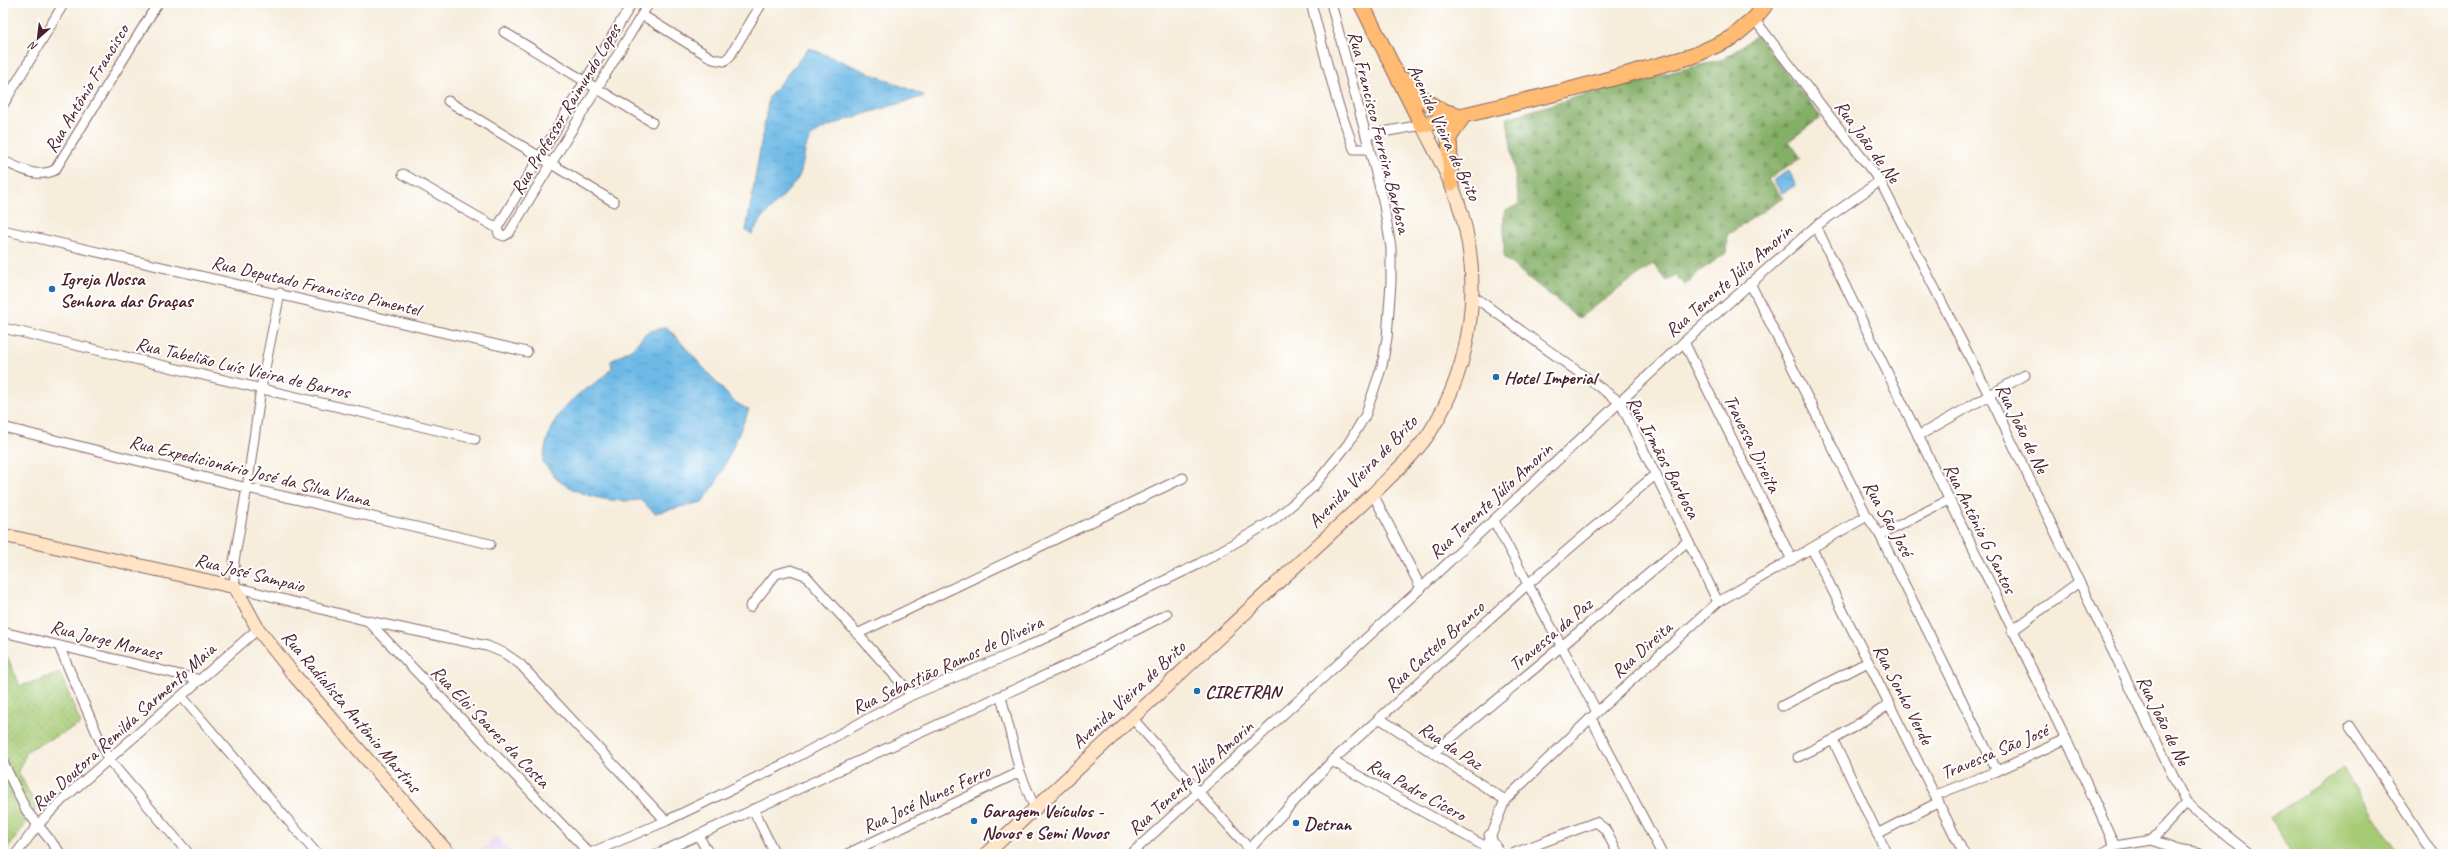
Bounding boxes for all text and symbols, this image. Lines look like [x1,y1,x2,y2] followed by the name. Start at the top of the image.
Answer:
[18,18,58,58] north arrow
[39,18,136,157] street label: Rua Antônio Francisco
[505,18,628,199] street label: Rua Professor Raimundo Lopes
[1342,29,1416,238] street label: Rua Francisco Ferreira Barbosa
[25,38,40,55] text: N
[1402,60,1487,206] street label: Avenida Vieira de Brito
[1829,95,1906,189] street label: Rua João de Ne
[1660,219,1798,343] street label: Rua Tenente Júlio Amorin
[209,250,426,323] street label: Rua Deputado Francisco Pimentel
[60,267,195,313] place label: Igreja Nossa Senhora das Graças
[47,284,57,294] marker: Igreja Nossa Senhora das Graças
[133,332,354,405] street label: Rua Tabelião Luís Vieira de Barros
[1504,366,1600,390] place label: Hotel Imperial
[1491,372,1501,382] marker: Hotel Imperial
[1990,380,2055,479] street label: Rua João de Ne
[1718,391,1787,498] street label: Travessa Direita
[1621,392,1706,524] street label: Rua Irmãos Barbosa
[1303,409,1424,533] street label: Avenida Vieira de Brito
[127,429,375,513] street label: Rua Expedicionário José da Silva Viana
[1424,437,1558,564] street label: Rua Tenente Júlio Amorin
[1938,459,2023,599] street label: Rua Antônio G Santos
[1858,476,1920,563] street label: Rua São José
[193,548,308,598] street label: Rua José Sampaio
[1504,592,1598,677] street label: Travessa da Paz
[1380,595,1491,698] street label: Rua Castelo Branco
[848,610,1048,720] street label: Rua Sebastião Ramos de Oliveira
[48,615,166,666] street label: Rua Jorge Moraes
[1606,615,1679,683] street label: Rua Direita
[276,625,427,799] street label: Rua Radialista Antônio Martins
[1067,635,1192,754] street label: Avenida Vieira de Brito
[27,636,222,816] street label: Rua Doutora Remilda Sarmento Maia
[1868,640,1939,750] street label: Rua Sonho Verde
[426,660,556,794] street label: Rua Eloi Soares da Costa
[2131,672,2196,771] street label: Rua João de Ne
[1205,680,1284,704] place label: CIRETRAN
[1192,686,1202,696] marker: CIRETRAN
[1123,715,1259,840] street label: Rua Tenente Júlio Amorin
[1414,716,1488,776] street label: Rua da Paz
[1937,717,2054,785] street label: Travessa São José
[1363,753,1472,828] street label: Rua Padre Cícero
[859,758,995,839] street label: Rua José Nunes Ferro
[982,799,1111,845] place label: Garagem Veículos - Novos e Semi Novos
[1304,812,1353,836] place label: Detran
[969,816,979,826] marker: Garagem Veículos - Novos e Semi Novos
[1291,818,1301,828] marker: Detran

